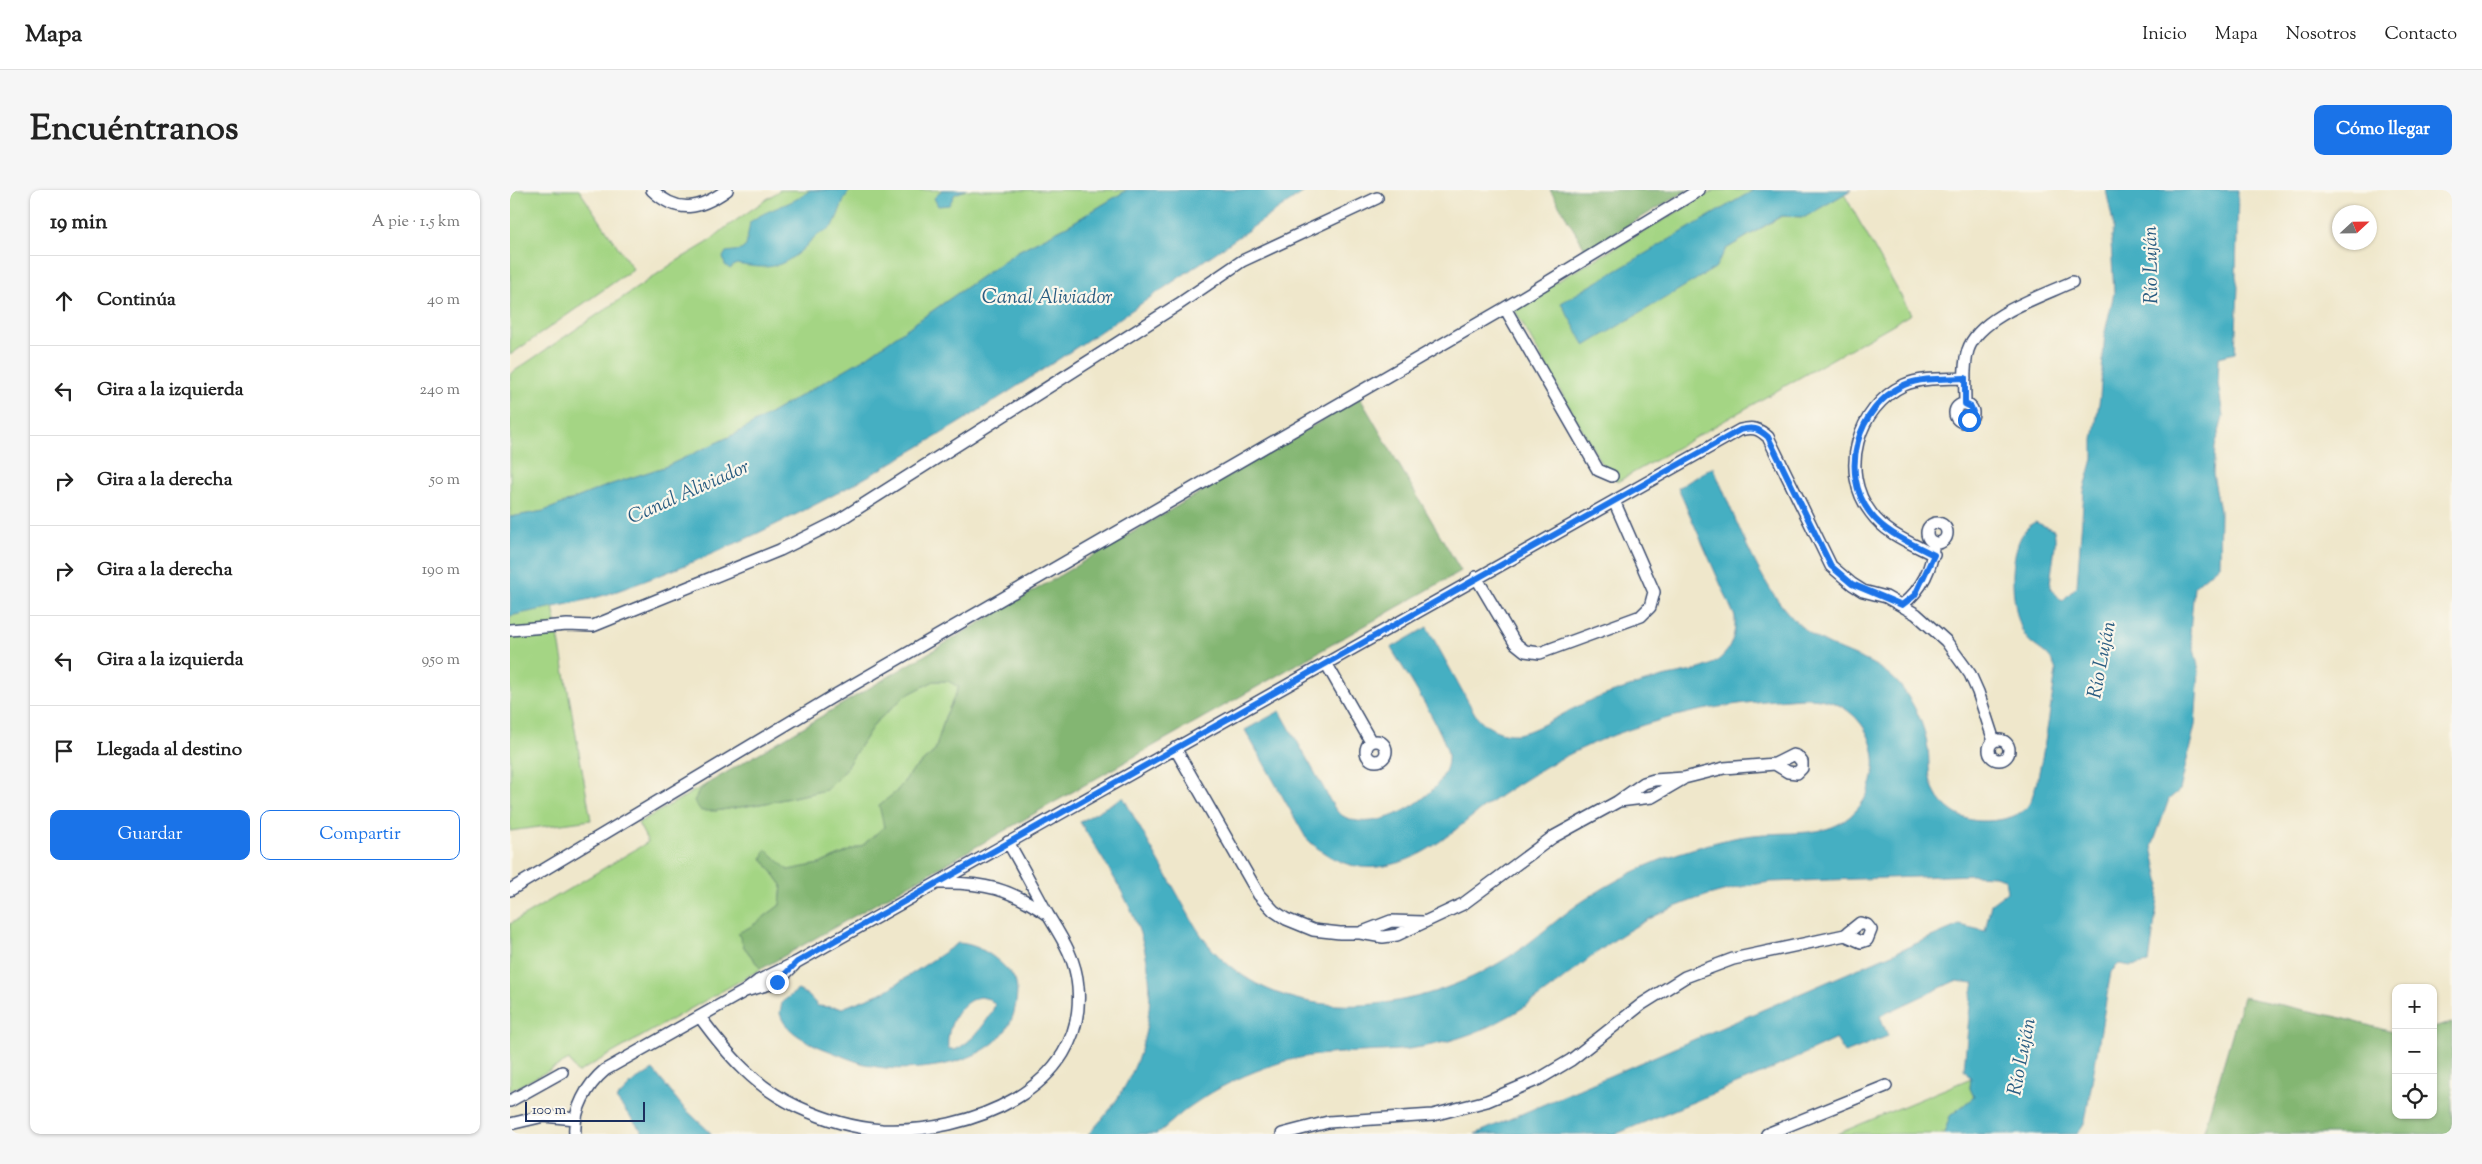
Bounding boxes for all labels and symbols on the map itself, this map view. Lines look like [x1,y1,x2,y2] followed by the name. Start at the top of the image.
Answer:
[2332,205,2377,250] north arrow
[2137,225,2167,304] water label: Río Luján
[982,284,1112,313] water label: Canal Aliviador
[1958,409,1981,432] route start
[623,453,755,533] water label: Canal Aliviador
[2081,618,2125,701] water label: Río Luján
[766,971,789,994] route end
[2001,1015,2045,1098] water label: Río Luján
[525,1099,645,1122] scale bar

